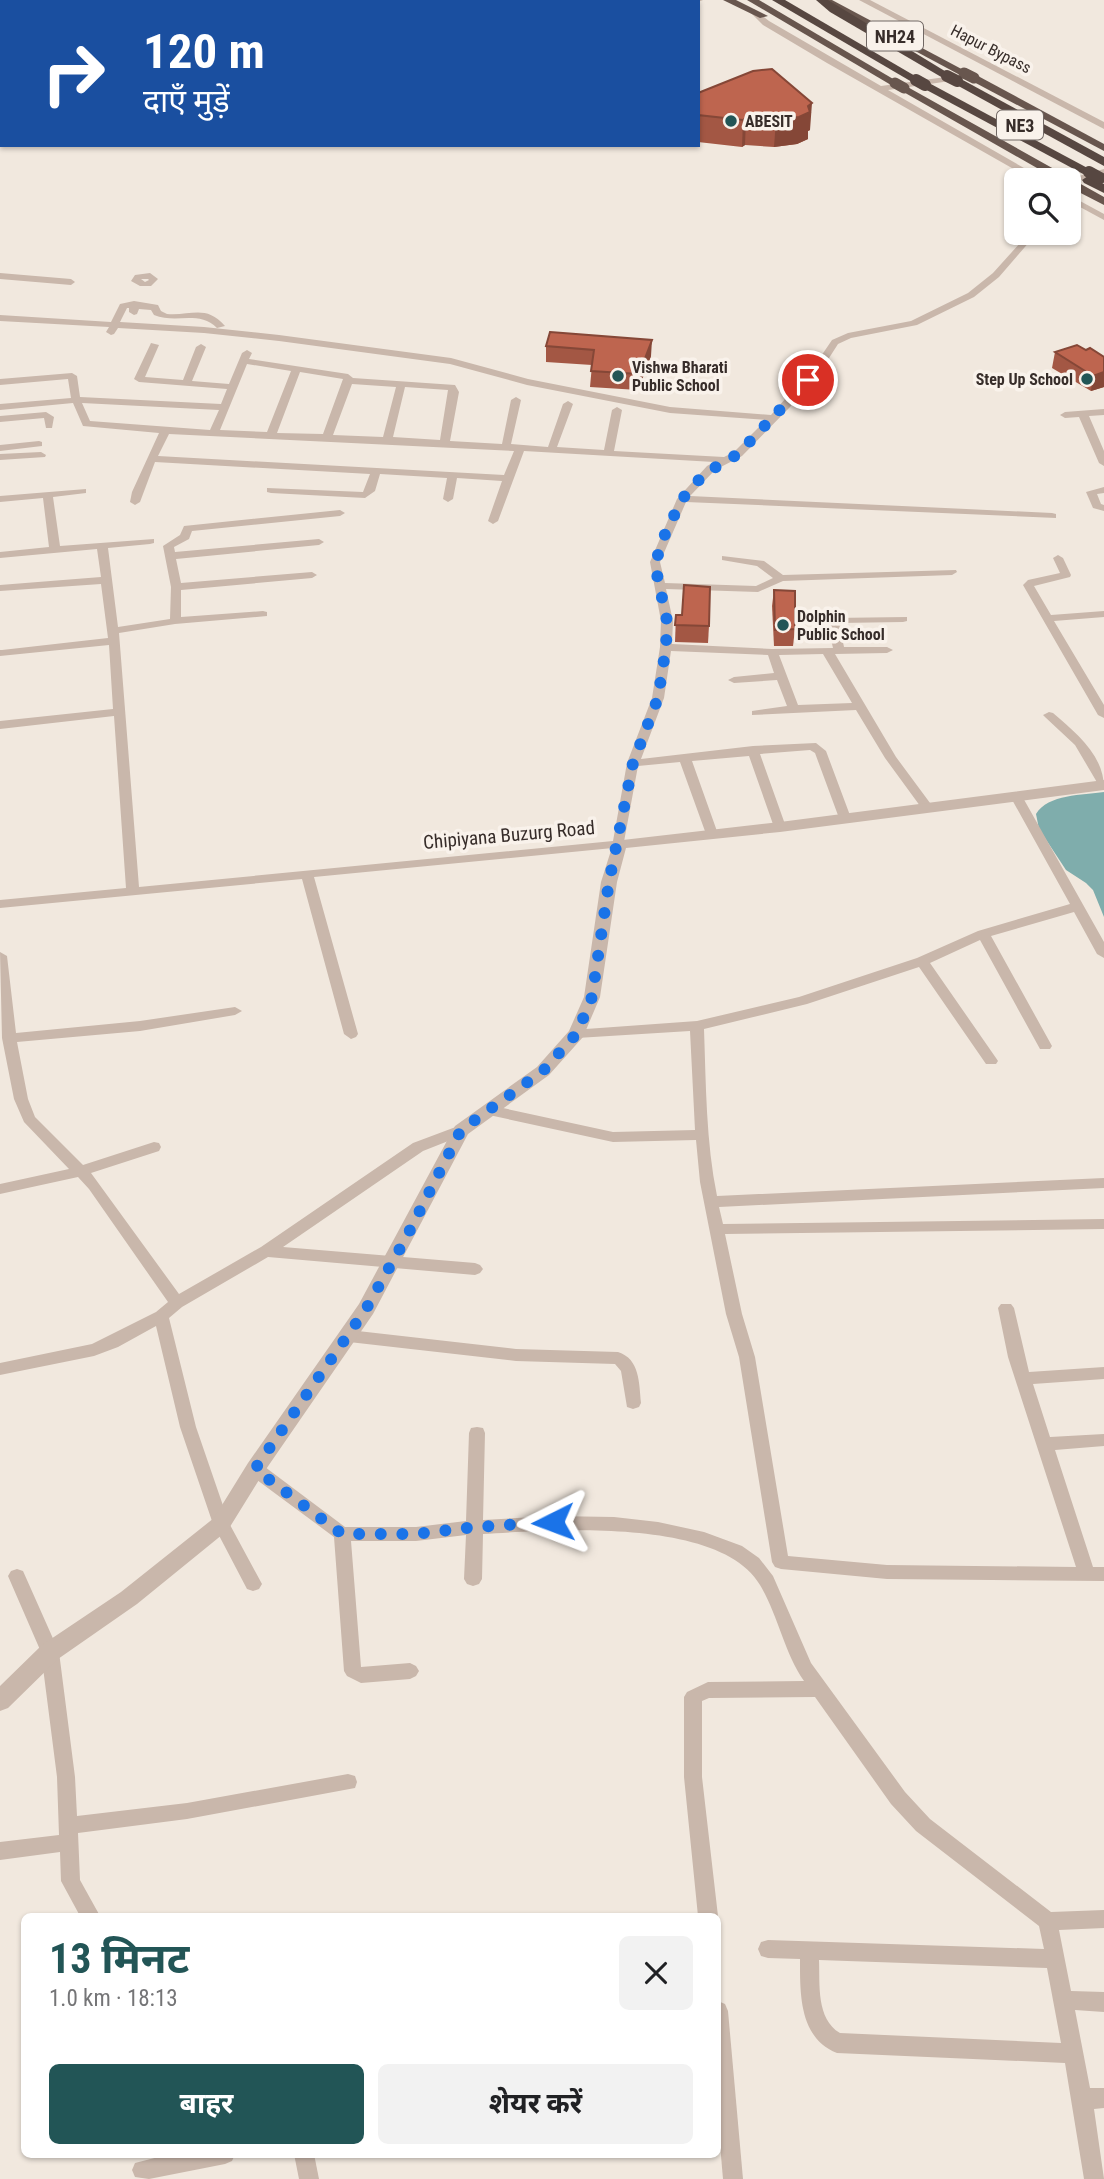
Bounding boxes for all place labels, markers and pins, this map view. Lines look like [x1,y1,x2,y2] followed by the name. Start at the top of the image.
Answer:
[745,112,793,131] place label: ABESIT
[723,113,739,129] marker: ABESIT
[778,350,838,410] pin
[632,358,728,395] place label: Vishwa Bharati Public School
[610,368,626,384] marker: Vishwa Bharati Public School
[976,370,1073,389] place label: Step Up School
[1079,371,1095,387] marker: Step Up School
[797,607,885,644] place label: Dolphin Public School
[775,617,791,633] marker: Dolphin Public School

